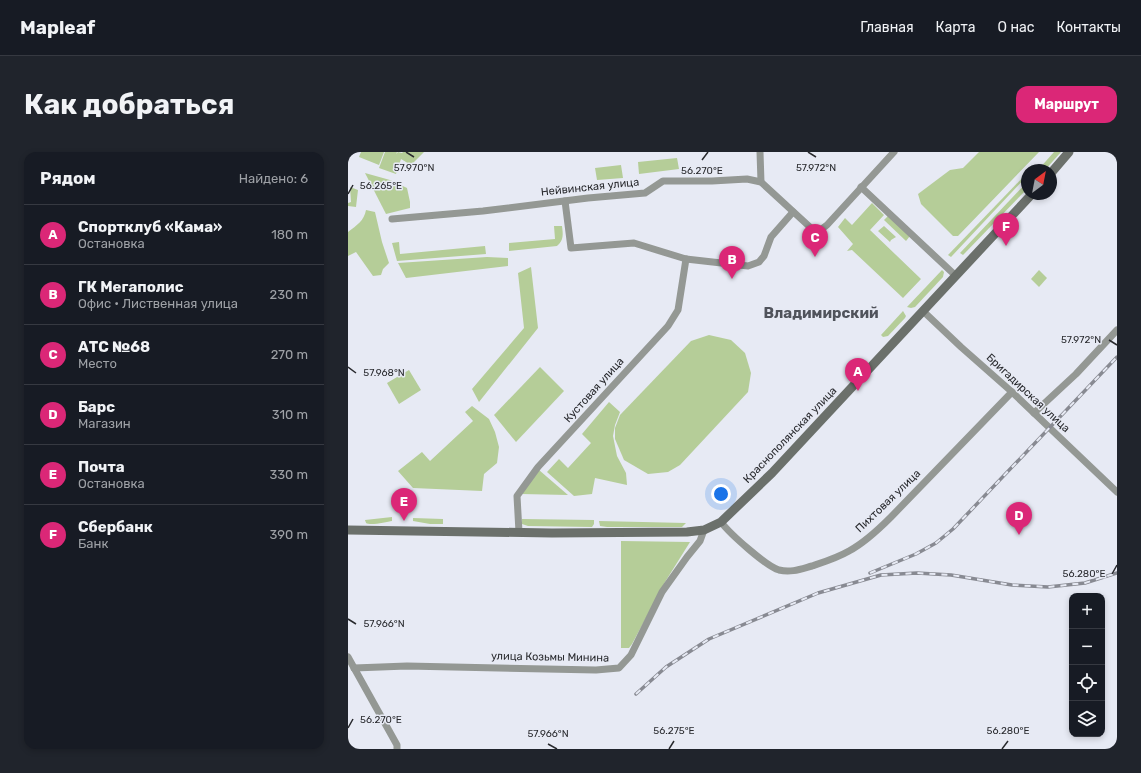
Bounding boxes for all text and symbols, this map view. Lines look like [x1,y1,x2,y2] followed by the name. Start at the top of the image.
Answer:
[20,16,95,39] text: Mapleaf
[860,19,914,36] text: Главная
[936,19,976,36] text: Карта
[998,19,1034,36] text: О нас
[1056,19,1121,36] text: Контакты
[1016,86,1117,123] button: Маршрут
[24,88,234,121] text: Как добраться
[394,162,434,174] text: 57.970°N
[796,162,836,174] text: 57.972°N
[1021,164,1057,200] north arrow
[681,165,723,177] text: 56.270°E
[40,168,96,188] text: Рядом
[239,171,308,186] text: Найдено: 6
[540,175,640,199] street label: Нейвинская улица
[360,180,402,192] text: 56.265°E
[993,213,1019,246] pin: F
[78,218,222,236] text: Спортклуб «Кама»
[802,224,828,257] pin: C
[48,227,58,242] text: A
[271,227,308,242] text: 180 m
[78,236,145,251] text: Остановка
[719,246,745,279] pin: B
[78,278,184,296] text: ГК Мегаполис
[48,287,58,302] text: B
[270,287,308,302] text: 230 m
[78,296,238,311] text: Офис · Лиственная улица
[763,304,879,322] district label: Владимирский
[1061,334,1101,346] text: 57.972°N
[78,338,150,356] text: АТС №68
[48,347,58,362] text: C
[271,347,308,362] text: 270 m
[984,351,1072,435] street label: Бригадирская улица
[561,355,627,425] street label: Кустовая улица
[78,356,117,371] text: Место
[845,358,871,391] pin: A
[363,367,405,379] text: 57.968°N
[741,384,839,486] street label: Краснополянская улица
[78,398,115,416] text: Барс
[48,407,58,422] text: D
[272,407,308,422] text: 310 m
[78,416,131,431] text: Магазин
[78,458,125,476] text: Почта
[49,467,57,482] text: E
[269,467,308,482] text: 330 m
[853,467,923,535] street label: Пихтовая улица
[78,476,145,491] text: Остановка
[711,484,731,504] your location
[391,488,417,521] pin: E
[1006,502,1032,535] pin: D
[78,518,153,536] text: Сбербанк
[49,527,57,542] text: F
[269,527,308,542] text: 390 m
[78,536,108,551] text: Банк
[1062,568,1106,580] text: 56.280°E
[1069,593,1105,737] map controls
[1069,593,1105,629] button: +
[363,618,405,630] text: 57.966°N
[1069,629,1105,665] button: −
[491,649,609,665] street label: улица Козьмы Минина
[1069,665,1105,701] button: locate
[1069,701,1105,737] button: layers
[360,714,402,726] text: 56.270°E
[653,725,695,737] text: 56.275°E
[986,725,1030,737] text: 56.280°E
[527,728,569,740] text: 57.966°N

